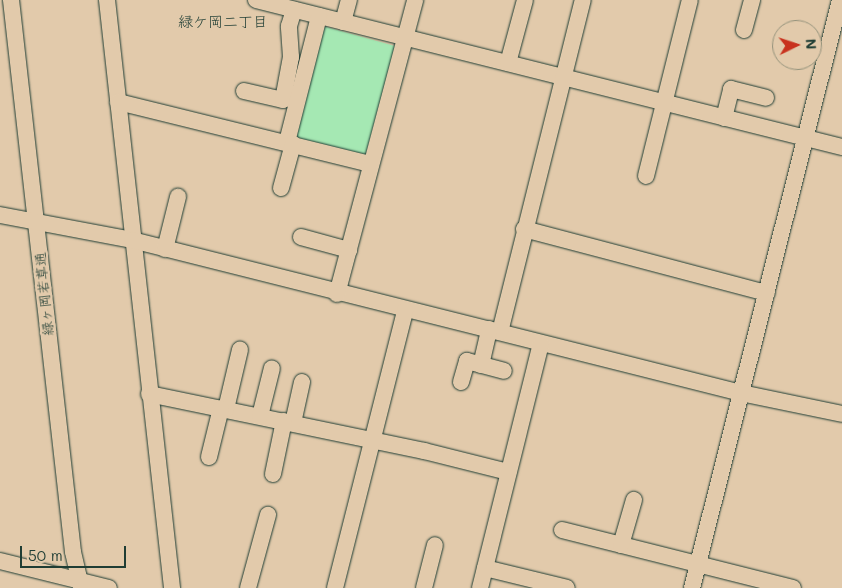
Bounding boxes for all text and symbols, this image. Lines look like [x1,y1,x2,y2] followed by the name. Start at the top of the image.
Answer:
[178,13,268,31] district label: 緑ケ岡二丁目
[772,20,822,70] north arrow
[802,38,821,50] text: N
[31,251,57,337] street label: 緑ヶ岡若草通
[22,536,129,568] scale bar
[28,545,63,565] text: 50 m

